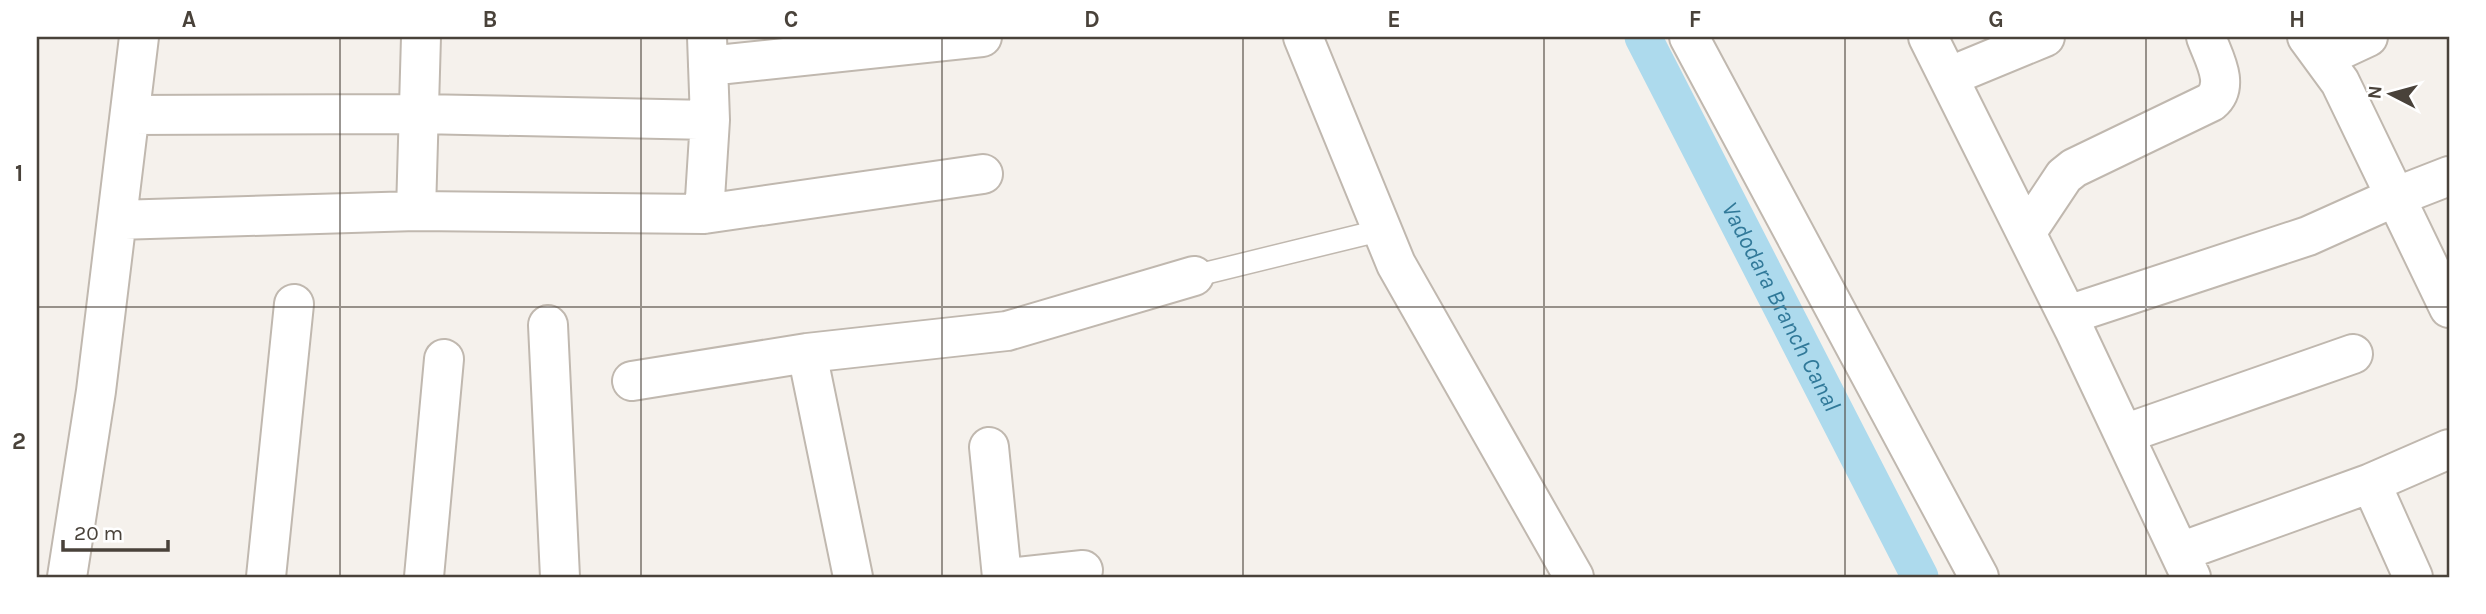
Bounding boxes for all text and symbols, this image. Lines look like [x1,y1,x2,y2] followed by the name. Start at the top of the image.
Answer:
[182,6,196,33] text: A
[483,6,497,33] text: B
[784,6,798,33] text: C
[1084,6,1100,33] text: D
[1387,6,1401,33] text: E
[1689,6,1701,33] text: F
[1988,6,2004,33] text: G
[2289,6,2305,33] text: H
[2356,60,2426,130] north arrow
[2363,84,2387,100] text: N
[15,160,23,187] text: 1
[1716,197,1847,416] water label: Vadodara Branch Canal
[12,428,26,455] text: 2
[63,509,168,553] scale bar
[74,521,123,545] text: 20 m

